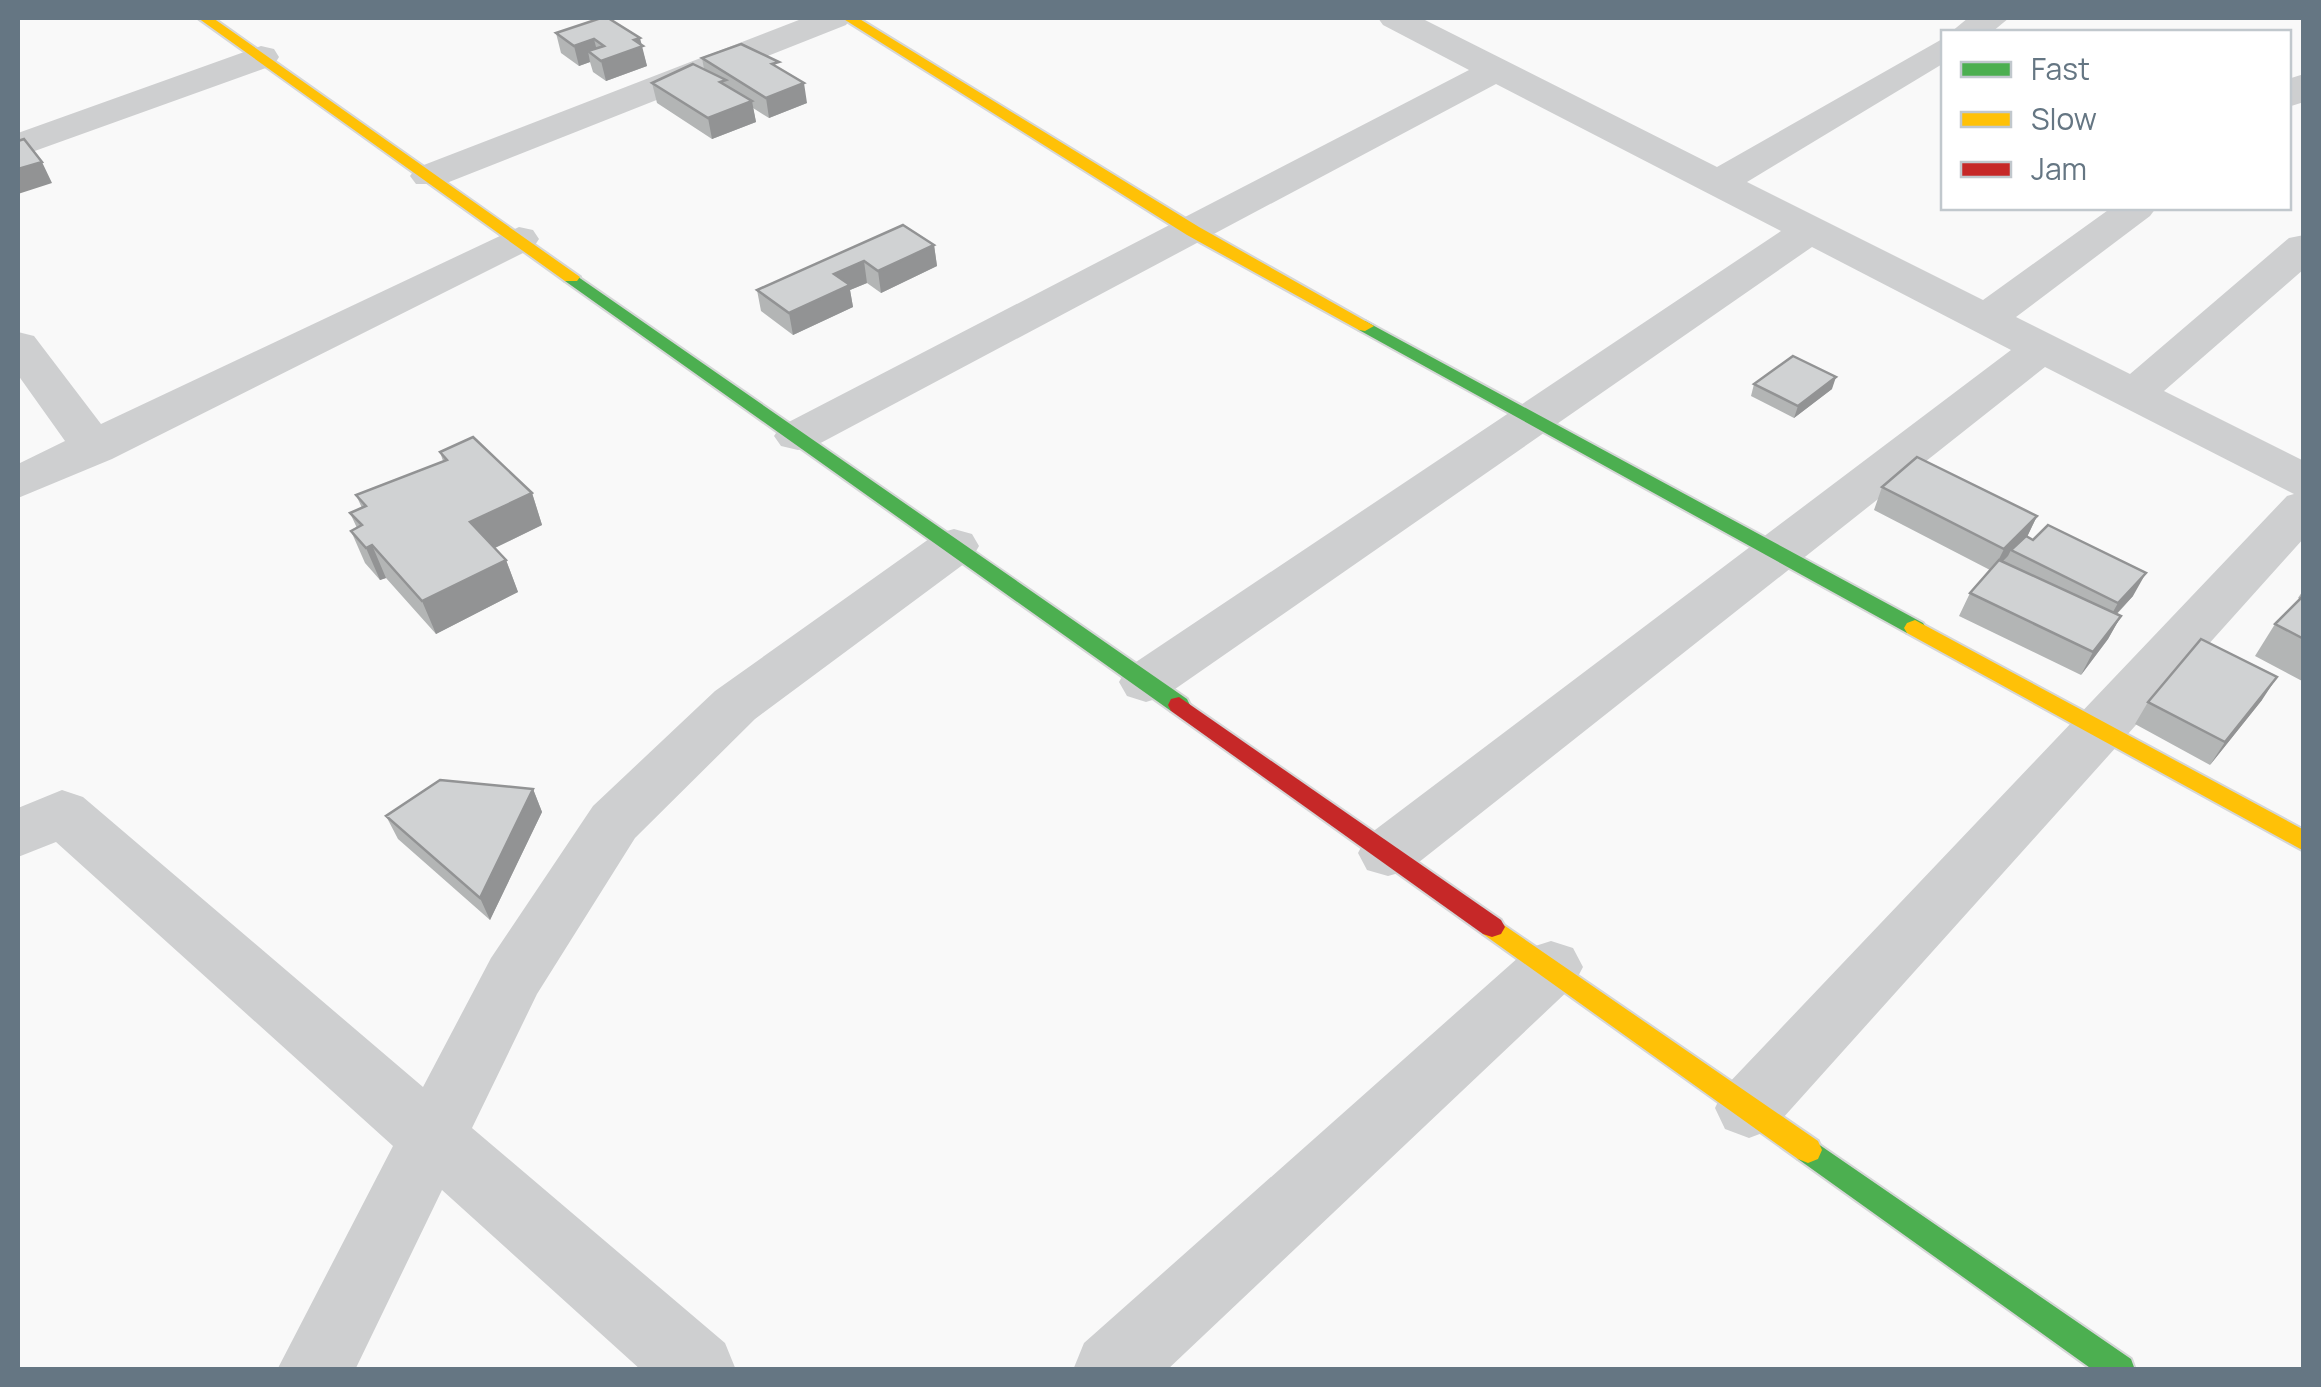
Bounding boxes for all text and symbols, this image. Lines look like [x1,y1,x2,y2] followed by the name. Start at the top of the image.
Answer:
[1941,30,2291,210] legend
[2031,48,2090,89] text: Fast
[2031,98,2097,139] text: Slow
[2031,148,2087,189] text: Jam

